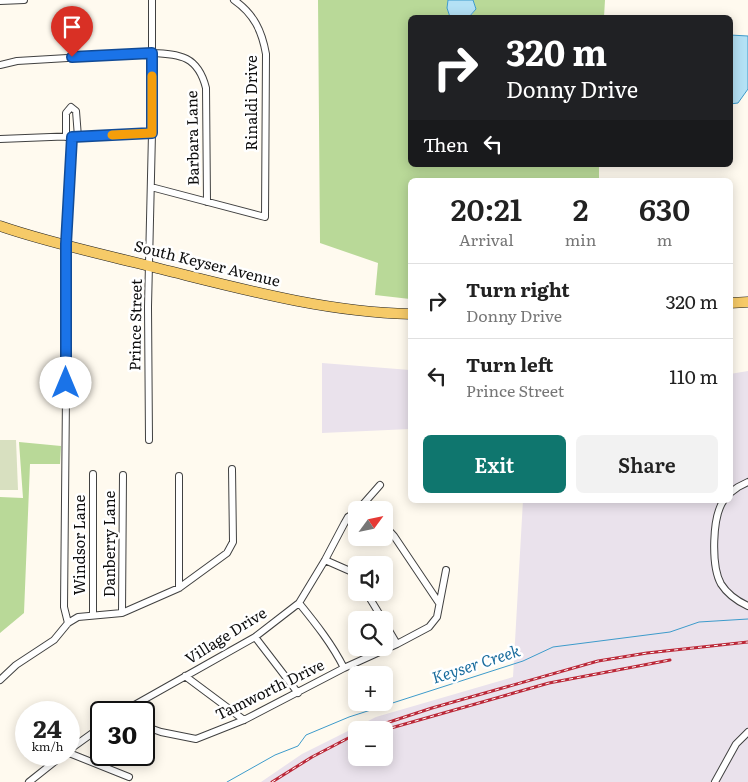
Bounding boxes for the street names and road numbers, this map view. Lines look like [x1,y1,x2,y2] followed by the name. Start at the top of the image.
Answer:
[239,55,262,151] street label: Rinaldi Drive
[179,90,204,186] street label: Barbara Lane
[132,233,283,292] street label: South Keyser Avenue
[122,279,147,371] street label: Prince Street
[97,490,120,597] street label: Danberry Lane
[67,494,90,595] street label: Windsor Lane
[180,600,271,669] street label: Village Drive
[211,652,328,725] street label: Tamworth Drive

